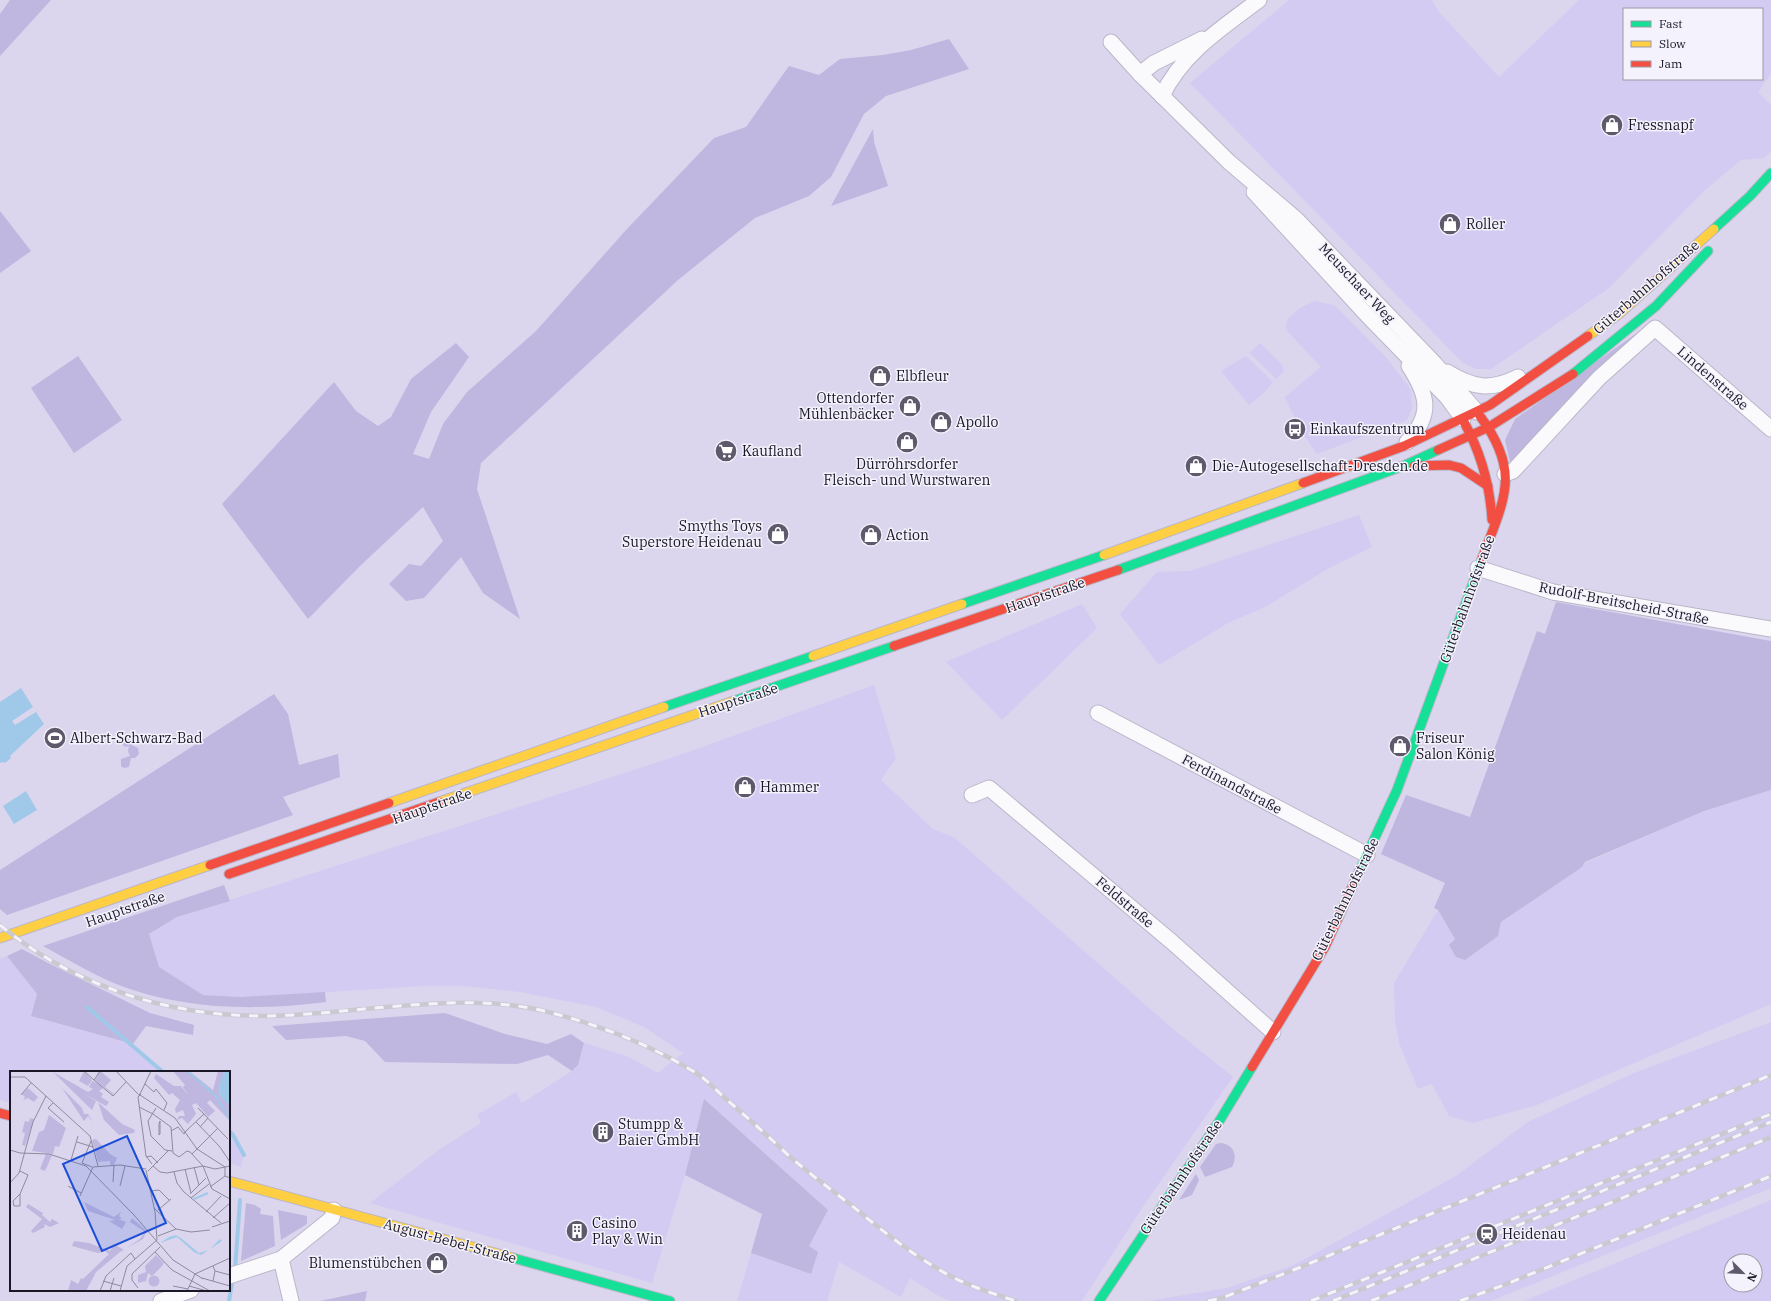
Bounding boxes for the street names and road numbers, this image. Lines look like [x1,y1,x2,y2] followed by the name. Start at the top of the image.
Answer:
[1589,236,1703,338] street label: Güterbahnhofstraße
[1315,239,1399,327] street label: Meuschaer Weg
[1674,342,1752,414] street label: Lindenstraße
[1436,533,1498,665] street label: Güterbahnhofstraße
[1003,573,1087,617] street label: Hauptstraße
[1537,578,1711,628] street label: Rudolf-Breitscheid-Straße
[696,679,780,721] street label: Hauptstraße
[1179,750,1285,818] street label: Ferdinandstraße
[390,784,474,828] street label: Hauptstraße
[1307,835,1383,963] street label: Güterbahnhofstraße
[1092,872,1158,932] street label: Feldstraße
[83,887,167,931] street label: Hauptstraße
[1136,1116,1226,1238] street label: Güterbahnhofstraße
[382,1215,518,1267] street label: August-Bebel-Straße

